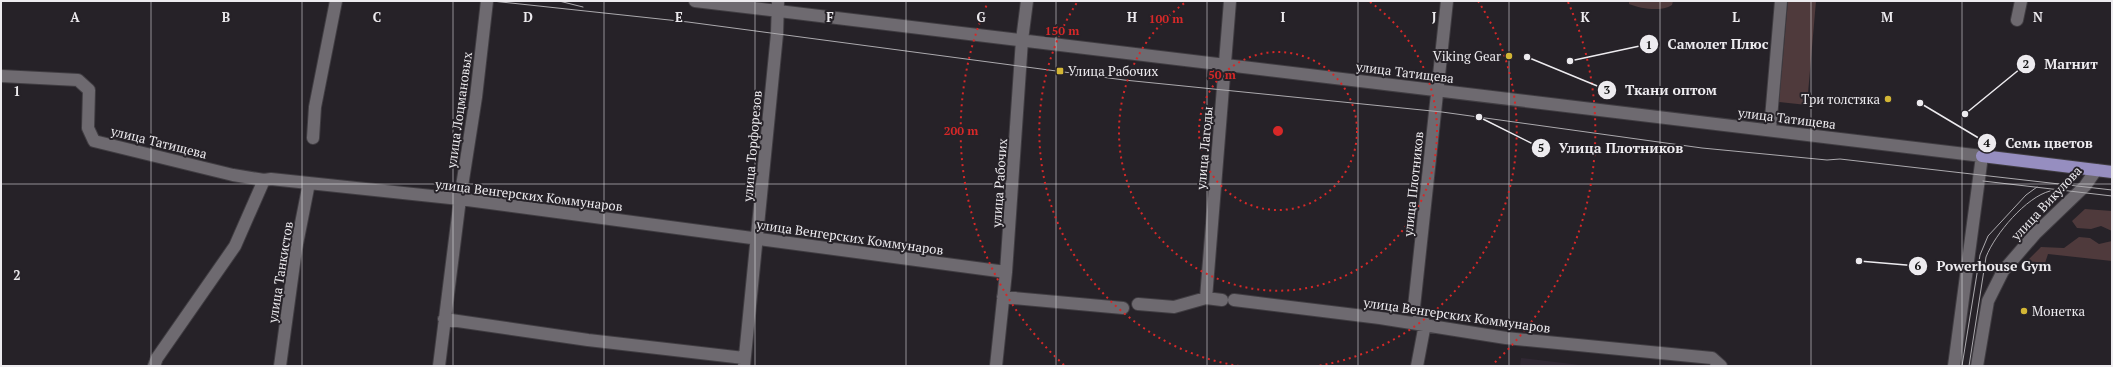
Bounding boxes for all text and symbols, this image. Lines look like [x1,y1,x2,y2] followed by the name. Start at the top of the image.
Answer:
[70,8,80,26] text: A
[222,8,230,26] text: B
[373,8,381,26] text: C
[523,8,533,26] text: D
[675,8,683,26] text: E
[826,8,834,26] text: F
[976,8,986,26] text: G
[1127,8,1137,26] text: H
[1281,8,1286,26] text: I
[1432,8,1437,26] text: J
[1580,8,1590,26] text: K
[1732,8,1740,26] text: L
[1881,8,1893,26] text: M
[2033,8,2043,26] text: N
[1149,11,1183,26] text: 100 m
[1045,23,1079,38] text: 150 m
[1639,31,1776,57] callout: Самолет Плюс
[1668,34,1769,53] text: Самолет Плюс
[1646,37,1652,52] text: 1
[1433,47,1501,65] place label: Viking Gear
[442,50,476,170] street label: улица Лоцмановых
[1504,51,1514,61] marker: Viking Gear
[2016,51,2106,77] callout: Магнит
[2044,54,2098,73] text: Магнит
[2023,56,2030,71] text: 2
[1354,57,1455,87] street label: улица Татищева
[1068,62,1159,80] place label: Улица Рабочих
[1055,66,1065,76] marker: Улица Рабочих
[1208,67,1236,82] text: 50 m
[1597,77,1725,103] callout: Ткани оптом
[1625,80,1717,99] text: Ткани оптом
[13,82,21,100] text: 1
[1604,82,1611,97] text: 3
[738,90,766,203] street label: улица Торфорезов
[1801,90,1880,108] place label: Три толстяка
[1883,94,1893,104] marker: Три толстяка
[1736,103,1837,133] street label: улица Татищева
[1191,105,1217,191] street label: улица Лагоды
[108,121,209,163] street label: улица Татищева
[944,123,978,138] text: 200 m
[1271,124,1285,138] centre of rings
[1398,130,1427,238] street label: улица Плотников
[1977,130,2101,156] callout: Семь цветов
[2005,133,2093,152] text: Семь цветов
[1531,135,1691,161] callout: Улица Плотников
[1984,135,1991,150] text: 4
[987,138,1011,229] street label: улица Рабочих
[1559,138,1683,157] text: Улица Плотников
[1538,140,1544,155] text: 5
[2006,161,2086,245] street label: улица Викулова
[433,174,624,215] street label: улица Венгерских Коммунаров
[754,215,945,259] street label: улица Венгерских Коммунаров
[263,220,297,325] street label: улица Танкистов
[1908,253,2059,279] callout: Powerhouse Gym
[1937,256,2052,275] text: Powerhouse Gym
[1915,258,1922,273] text: 6
[13,266,21,284] text: 2
[1361,293,1552,337] street label: улица Венгерских Коммунаров
[2032,302,2085,320] place label: Монетка
[2019,306,2029,316] marker: Монетка

